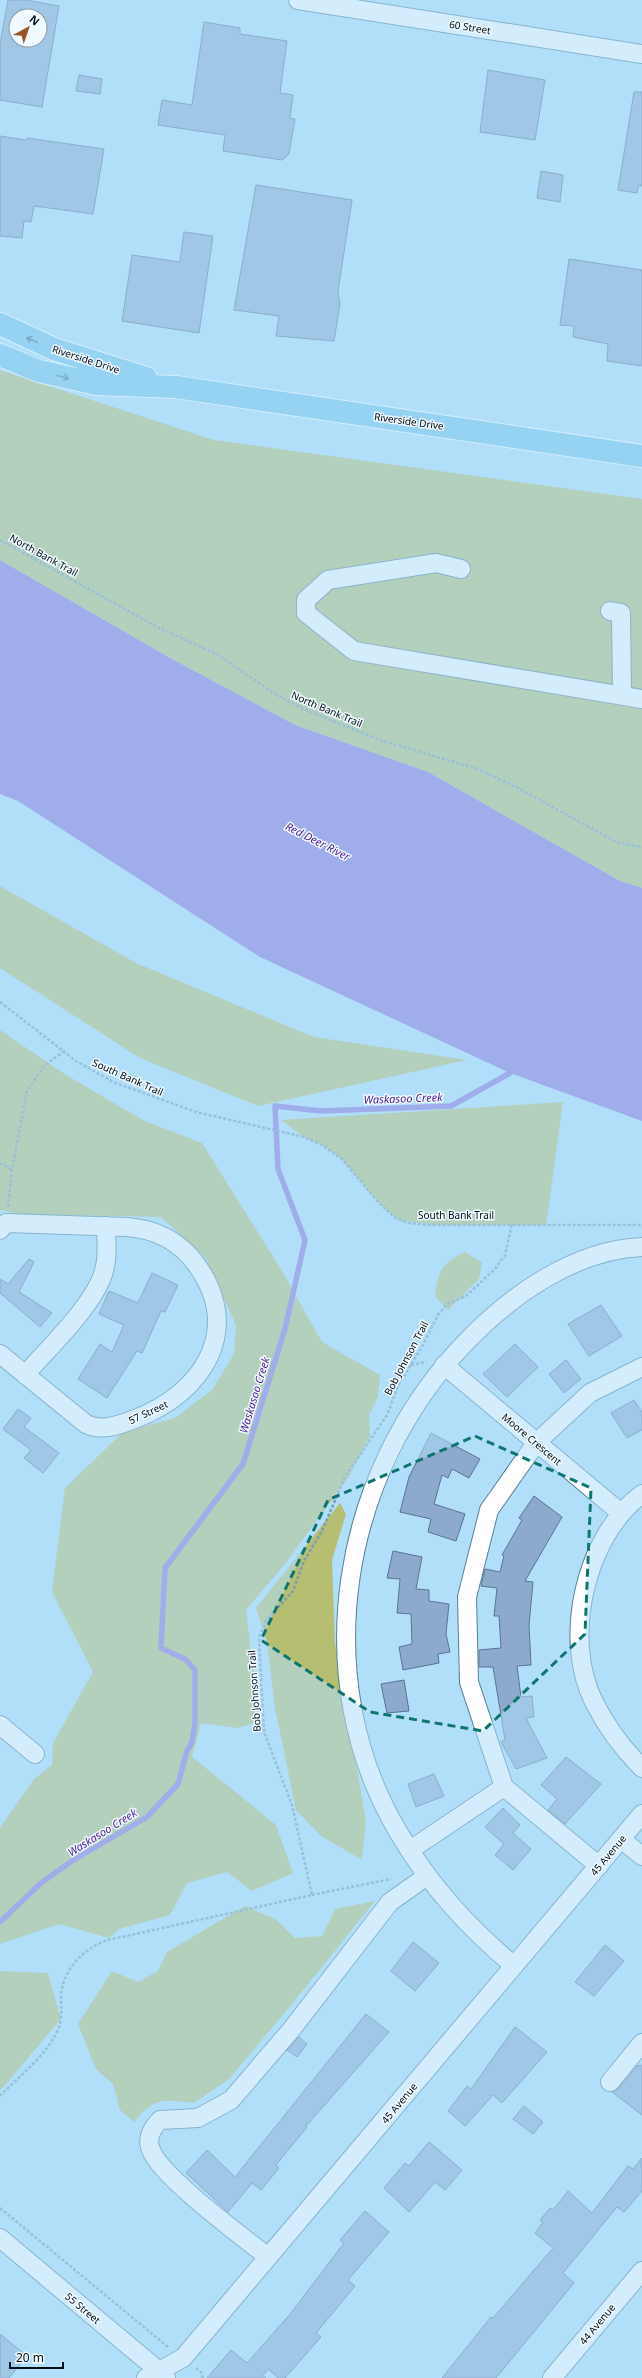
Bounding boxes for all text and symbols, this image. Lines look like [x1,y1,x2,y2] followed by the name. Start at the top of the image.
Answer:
[8,8,48,48] north arrow
[26,11,43,29] text: N
[448,17,492,37] street label: 60 Street
[27,336,39,343] one-way arrow
[50,342,122,377] street label: Riverside Drive
[56,374,69,381] one-way arrow
[373,409,445,433] street label: Riverside Drive
[7,530,81,580] street label: North Bank Trail
[289,688,365,730] street label: North Bank Trail
[283,818,353,864] water label: Red Deer River
[90,1055,166,1099] street label: South Bank Trail
[363,1089,443,1107] water label: Waskasoo Creek
[418,1208,494,1222] street label: South Bank Trail
[381,1319,431,1397] street label: Bob Johnson Trail
[235,1355,273,1435] water label: Waskasoo Creek
[126,1397,170,1427] street label: 57 Street
[499,1410,565,1468] street label: Moore Crescent
[244,1650,264,1732] street label: Bob Johnson Trail
[65,1804,140,1859] water label: Waskasoo Creek
[587,1831,629,1878] street label: 45 Avenue
[378,2079,420,2126] street label: 45 Avenue
[62,2289,104,2327] street label: 55 Street
[576,2300,618,2347] street label: 44 Avenue
[10,2344,63,2370] scale bar
[16,2349,44,2366] text: 20 m

